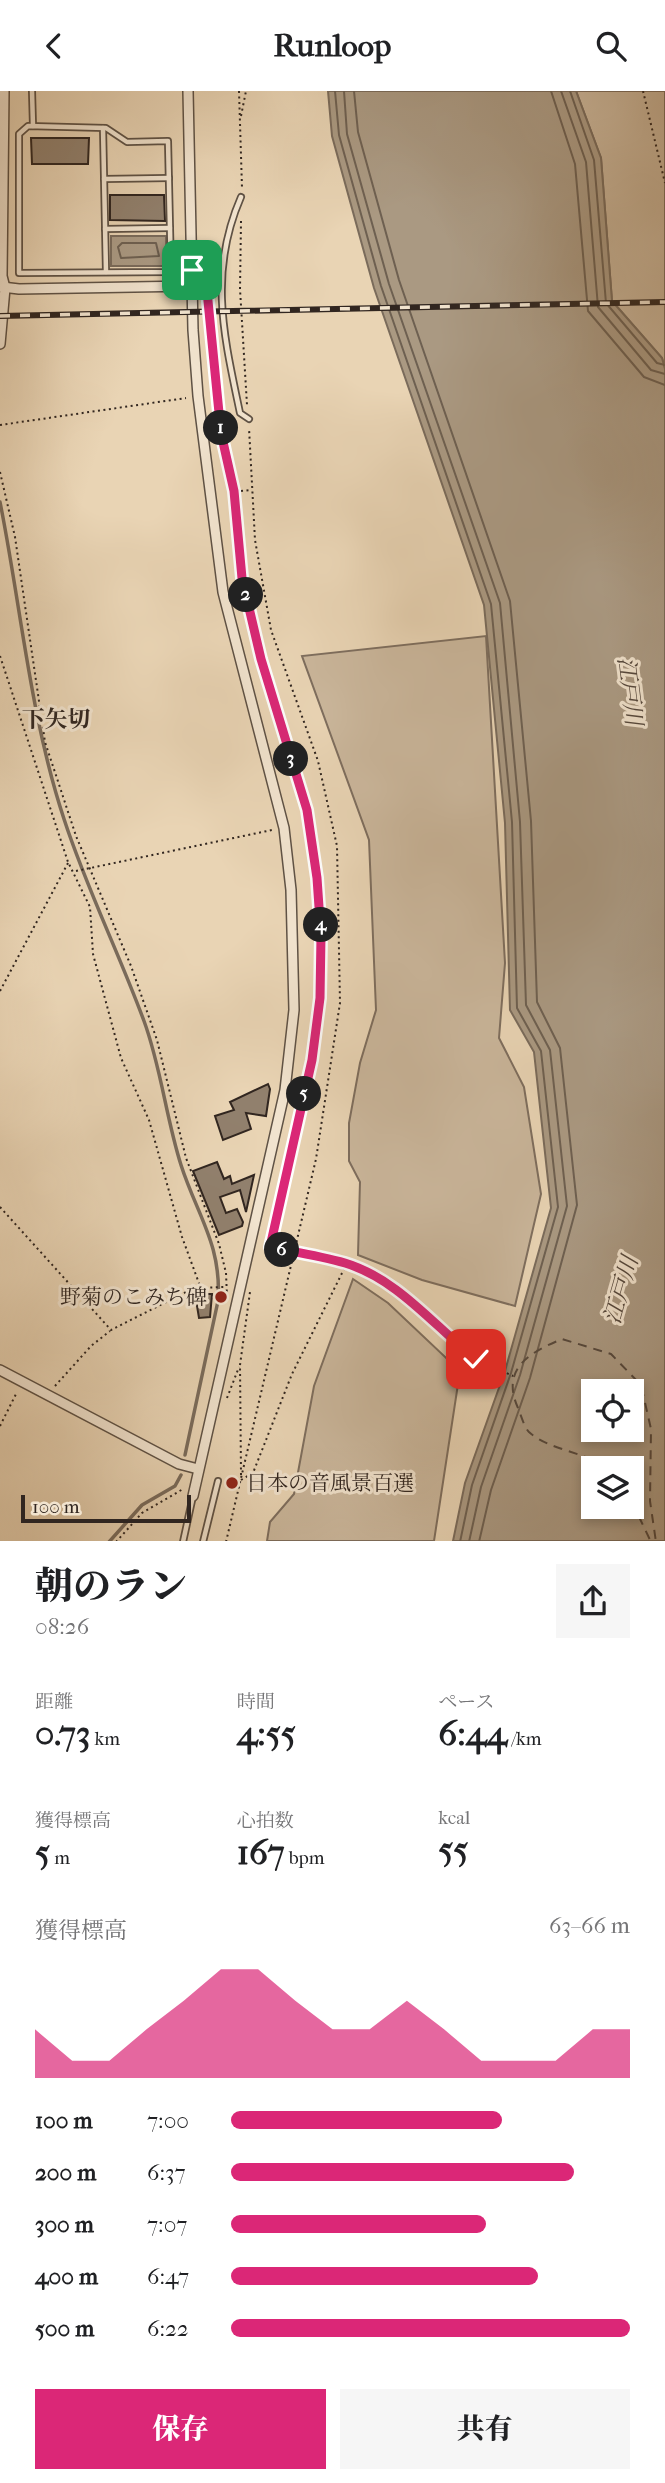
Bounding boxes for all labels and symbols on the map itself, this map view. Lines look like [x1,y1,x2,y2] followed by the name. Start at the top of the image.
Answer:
[162,240,222,300] pin
[204,411,238,445] pin: 1
[229,577,264,613] pin: 2
[612,655,648,730] water label: 江戸川
[22,706,91,733] district label: 下矢切
[274,741,308,777] pin: 3
[304,907,338,943] pin: 4
[286,1077,322,1111] pin: 5
[264,1233,300,1267] pin: 6
[599,1250,644,1327] water label: 江戸川
[60,1285,207,1309] place label: 野菊のこみち碑
[213,1289,229,1305] marker: 野菊のこみち碑
[446,1329,506,1389] pin
[246,1471,414,1495] place label: 日本の音風景百選
[224,1475,240,1491] marker: 日本の音風景百選
[21,1493,191,1524] scale bar

